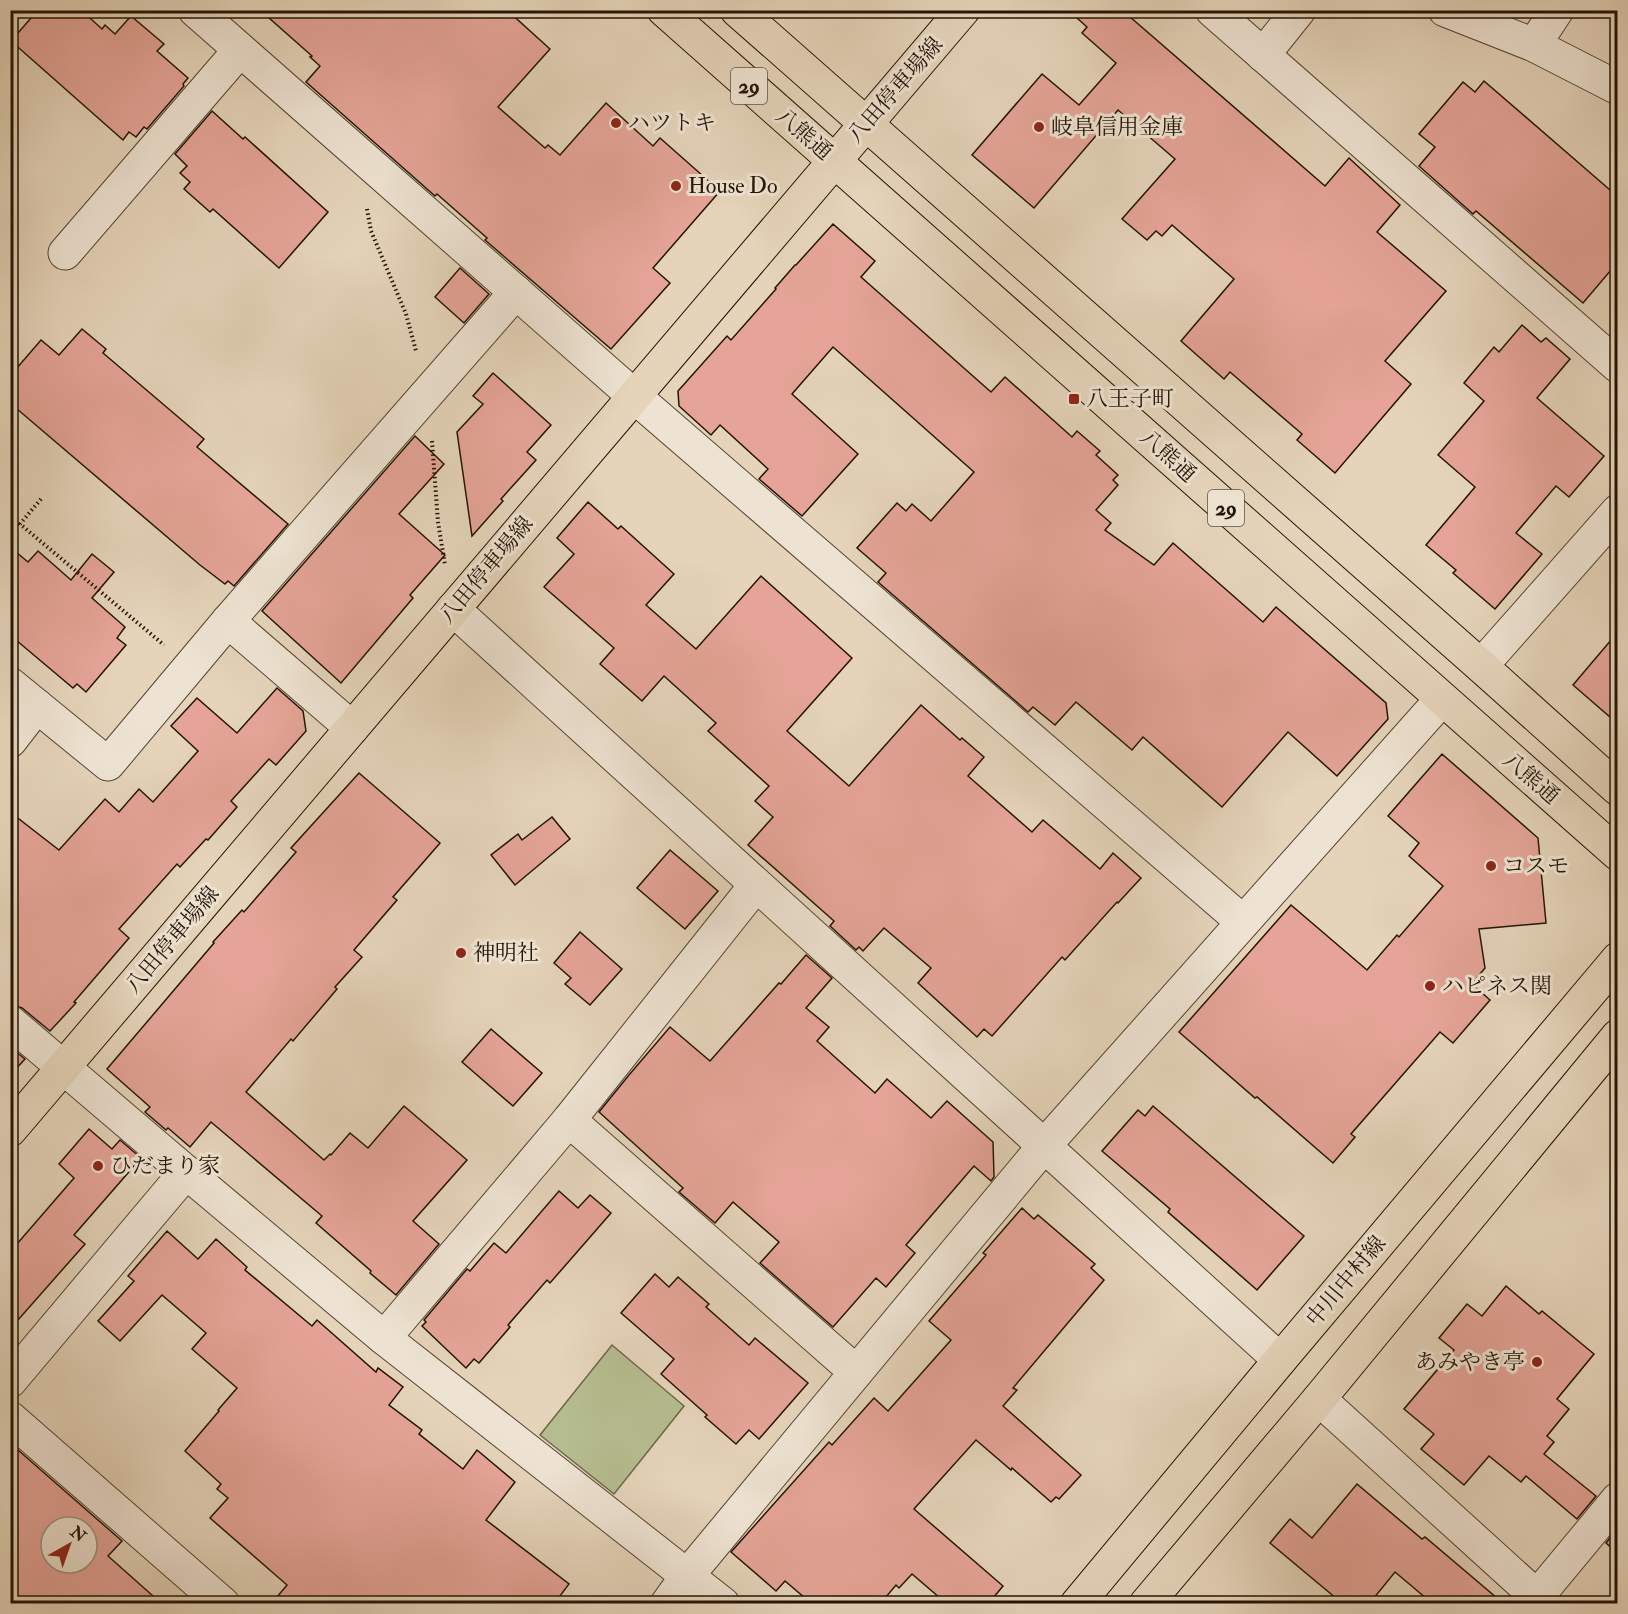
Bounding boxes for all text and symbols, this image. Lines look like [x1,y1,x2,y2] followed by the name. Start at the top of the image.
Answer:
[841,31,949,149] street label: 八田停車場線
[731,68,767,104] road number: 29
[770,102,838,166] street label: 八熊通
[628,109,716,137] place label: ハツトキ
[1051,113,1183,141] place label: 岐阜信用金庫
[609,116,623,130] marker: ハツトキ
[1032,120,1046,134] marker: 岐阜信用金庫
[688,172,778,200] place label: House Do
[669,179,683,193] marker: House Do
[1086,385,1174,413] place label: 八王子町
[1067,392,1081,406] marker: 八王子町
[1134,424,1202,488] street label: 八熊通
[1208,490,1244,526] road number: 29
[433,510,539,630] street label: 八田停車場線
[1497,746,1565,810] street label: 八熊通
[1503,852,1569,880] place label: コスモ
[1484,859,1498,873] marker: コスモ
[119,880,225,1000] street label: 八田停車場線
[473,939,539,967] place label: 神明社
[454,946,468,960] marker: 神明社
[1442,972,1552,1000] place label: ハピネス関
[1423,979,1437,993] marker: ハピネス関
[110,1152,220,1180] place label: ひだまり家
[91,1159,105,1173] marker: ひだまり家
[1300,1230,1392,1332] street label: 中川中村線
[1415,1348,1525,1376] place label: あみやき亭
[1530,1355,1544,1369] marker: あみやき亭
[39,1515,99,1575] north arrow
[65,1521,90,1547] text: N

